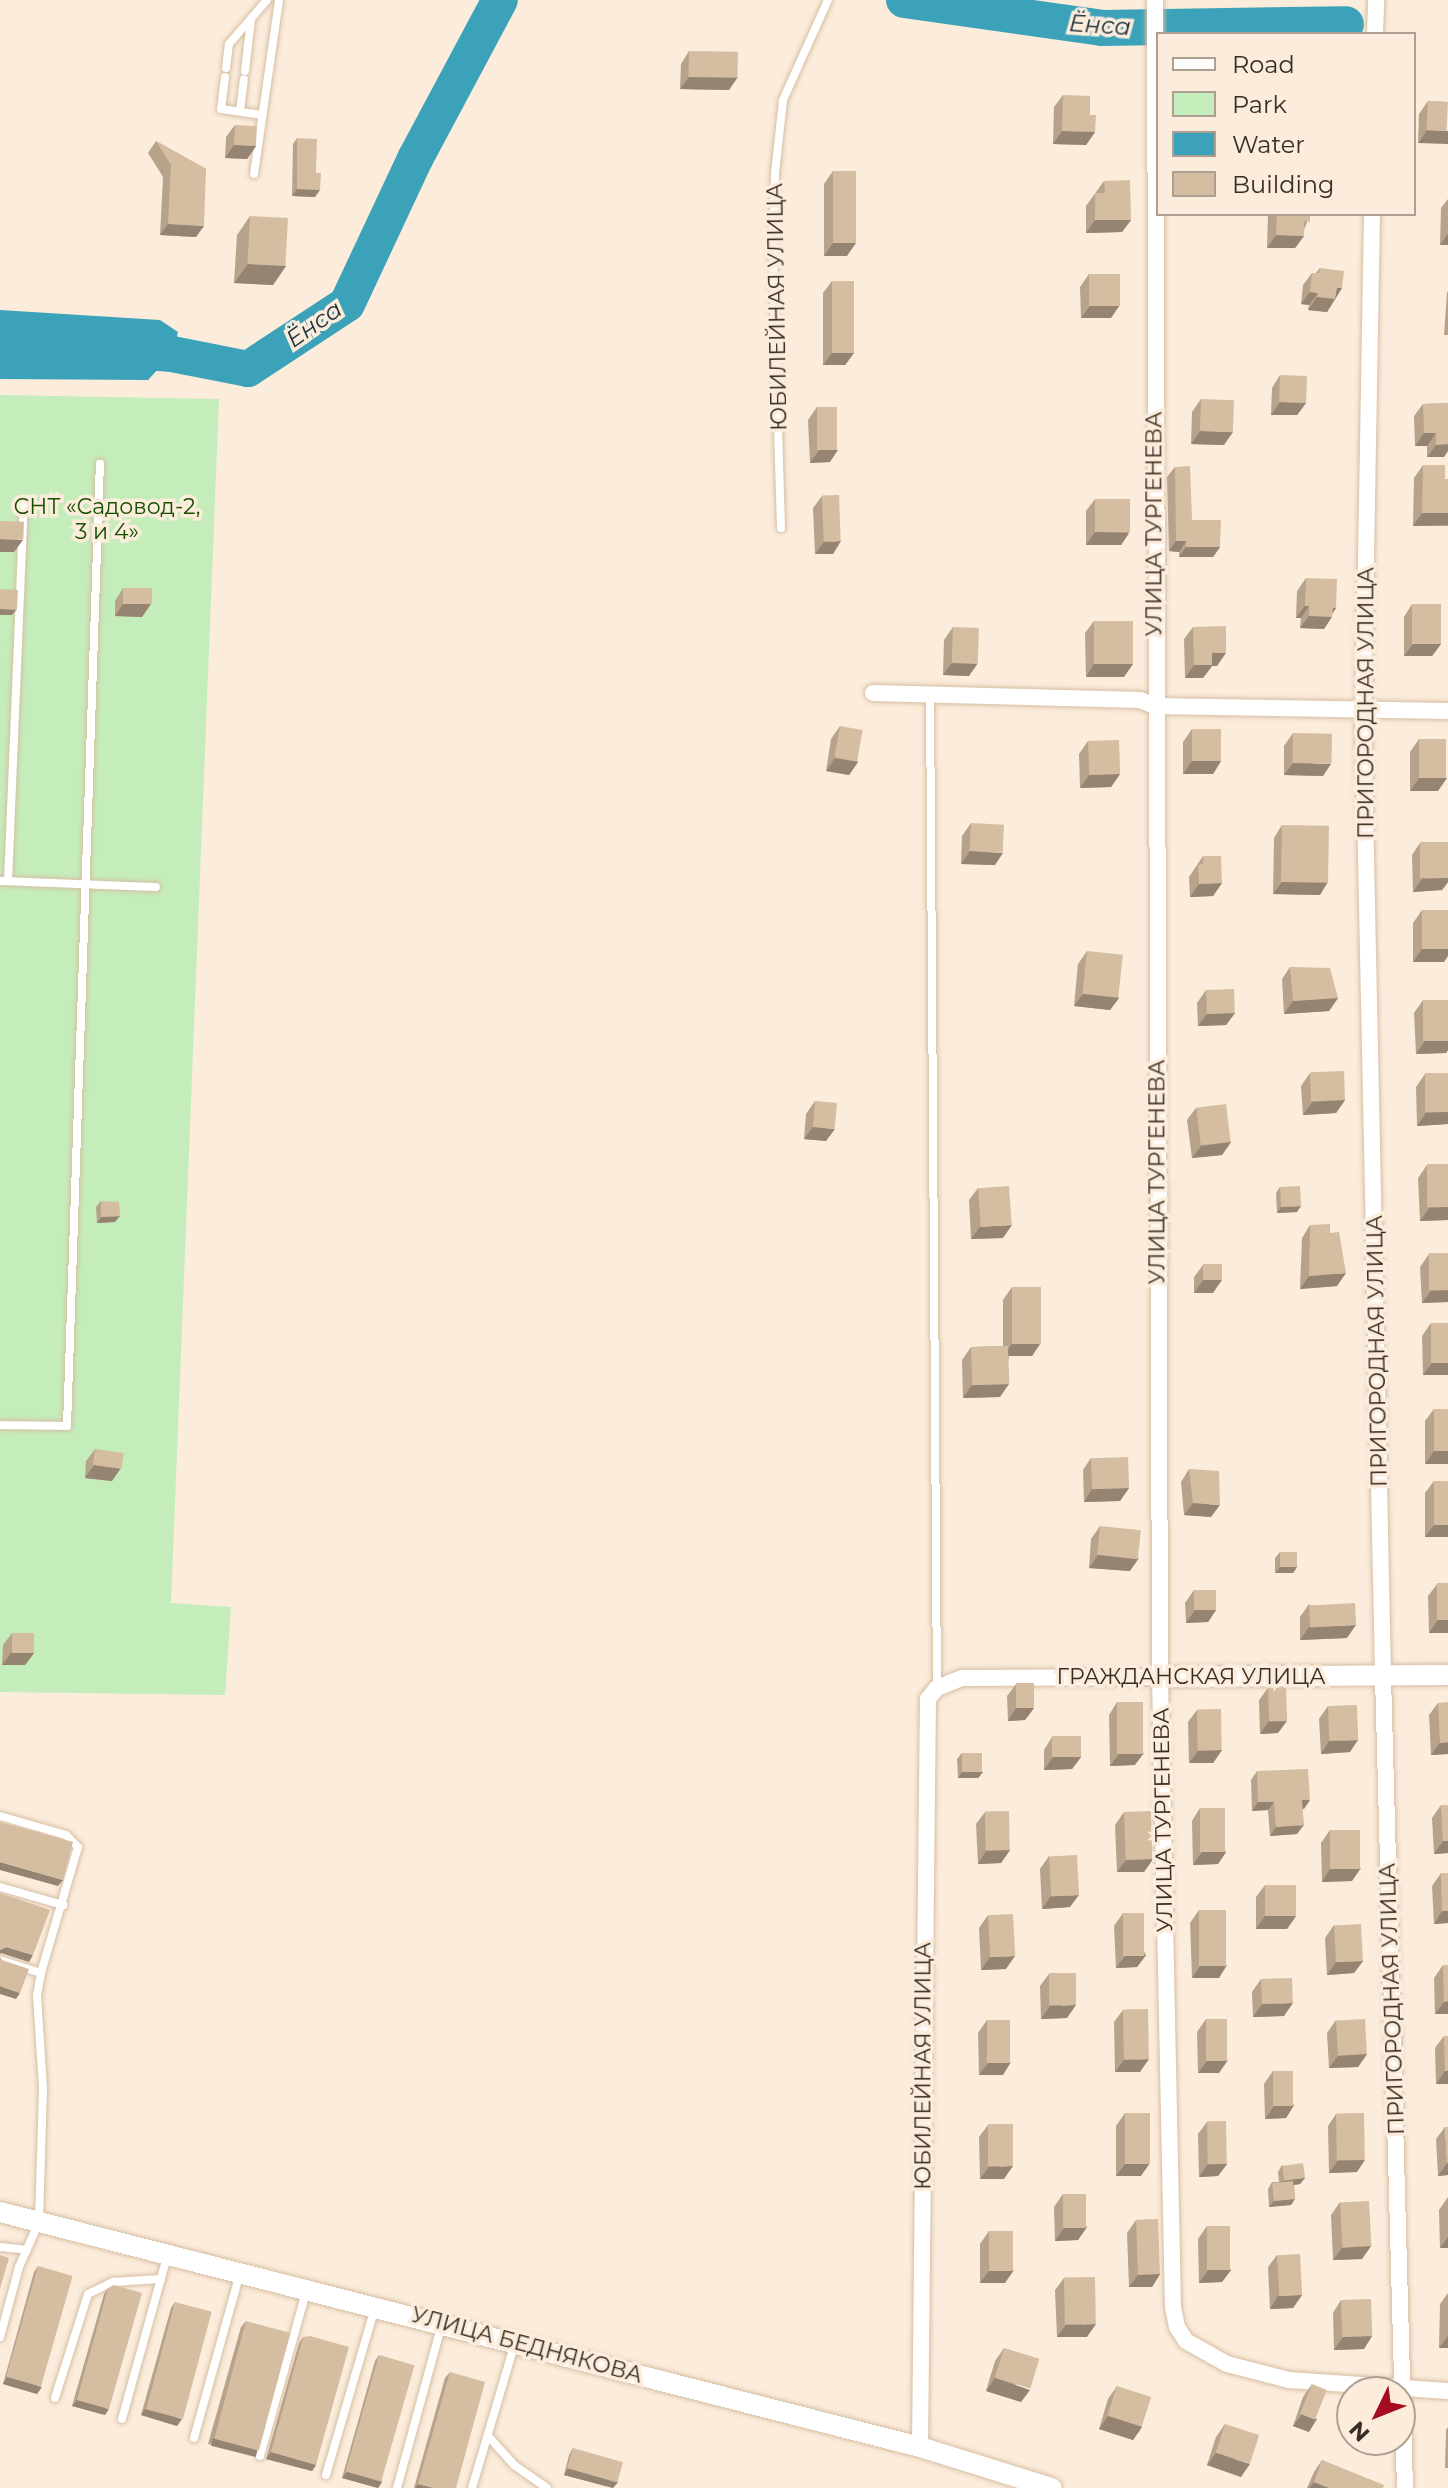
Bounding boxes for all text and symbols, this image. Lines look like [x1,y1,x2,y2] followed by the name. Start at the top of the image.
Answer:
[1068,8,1132,42] water label: Ёнса
[1156,32,1416,216] legend
[1232,50,1295,79] text: Road
[1232,90,1287,119] text: Park
[1232,130,1305,159] text: Water
[1232,170,1335,199] text: Building
[762,183,792,431] street label: ЮБИЛЕЙНАЯ УЛИЦА
[280,294,348,354] water label: Ёнса
[1141,412,1167,636] street label: УЛИЦА ТУРГЕНЕВА
[14,493,200,544] park label: СНТ «Садовод-2, 3 и 4»
[1353,567,1379,839] street label: ПРИГОРОДНАЯ УЛИЦА
[1144,1060,1170,1284] street label: УЛИЦА ТУРГЕНЕВА
[1361,1215,1393,1487] street label: ПРИГОРОДНАЯ УЛИЦА
[1056,1664,1326,1690] street label: ГРАЖДАНСКАЯ УЛИЦА
[1148,1707,1178,1933] street label: УЛИЦА ТУРГЕНЕВА
[1374,1863,1410,2135] street label: ПРИГОРОДНАЯ УЛИЦА
[910,1942,936,2190] street label: ЮБИЛЕЙНАЯ УЛИЦА
[409,2301,645,2389] street label: УЛИЦА БЕДНЯКОВА
[1336,2376,1416,2456] north arrow
[1344,2416,1375,2447] text: N

